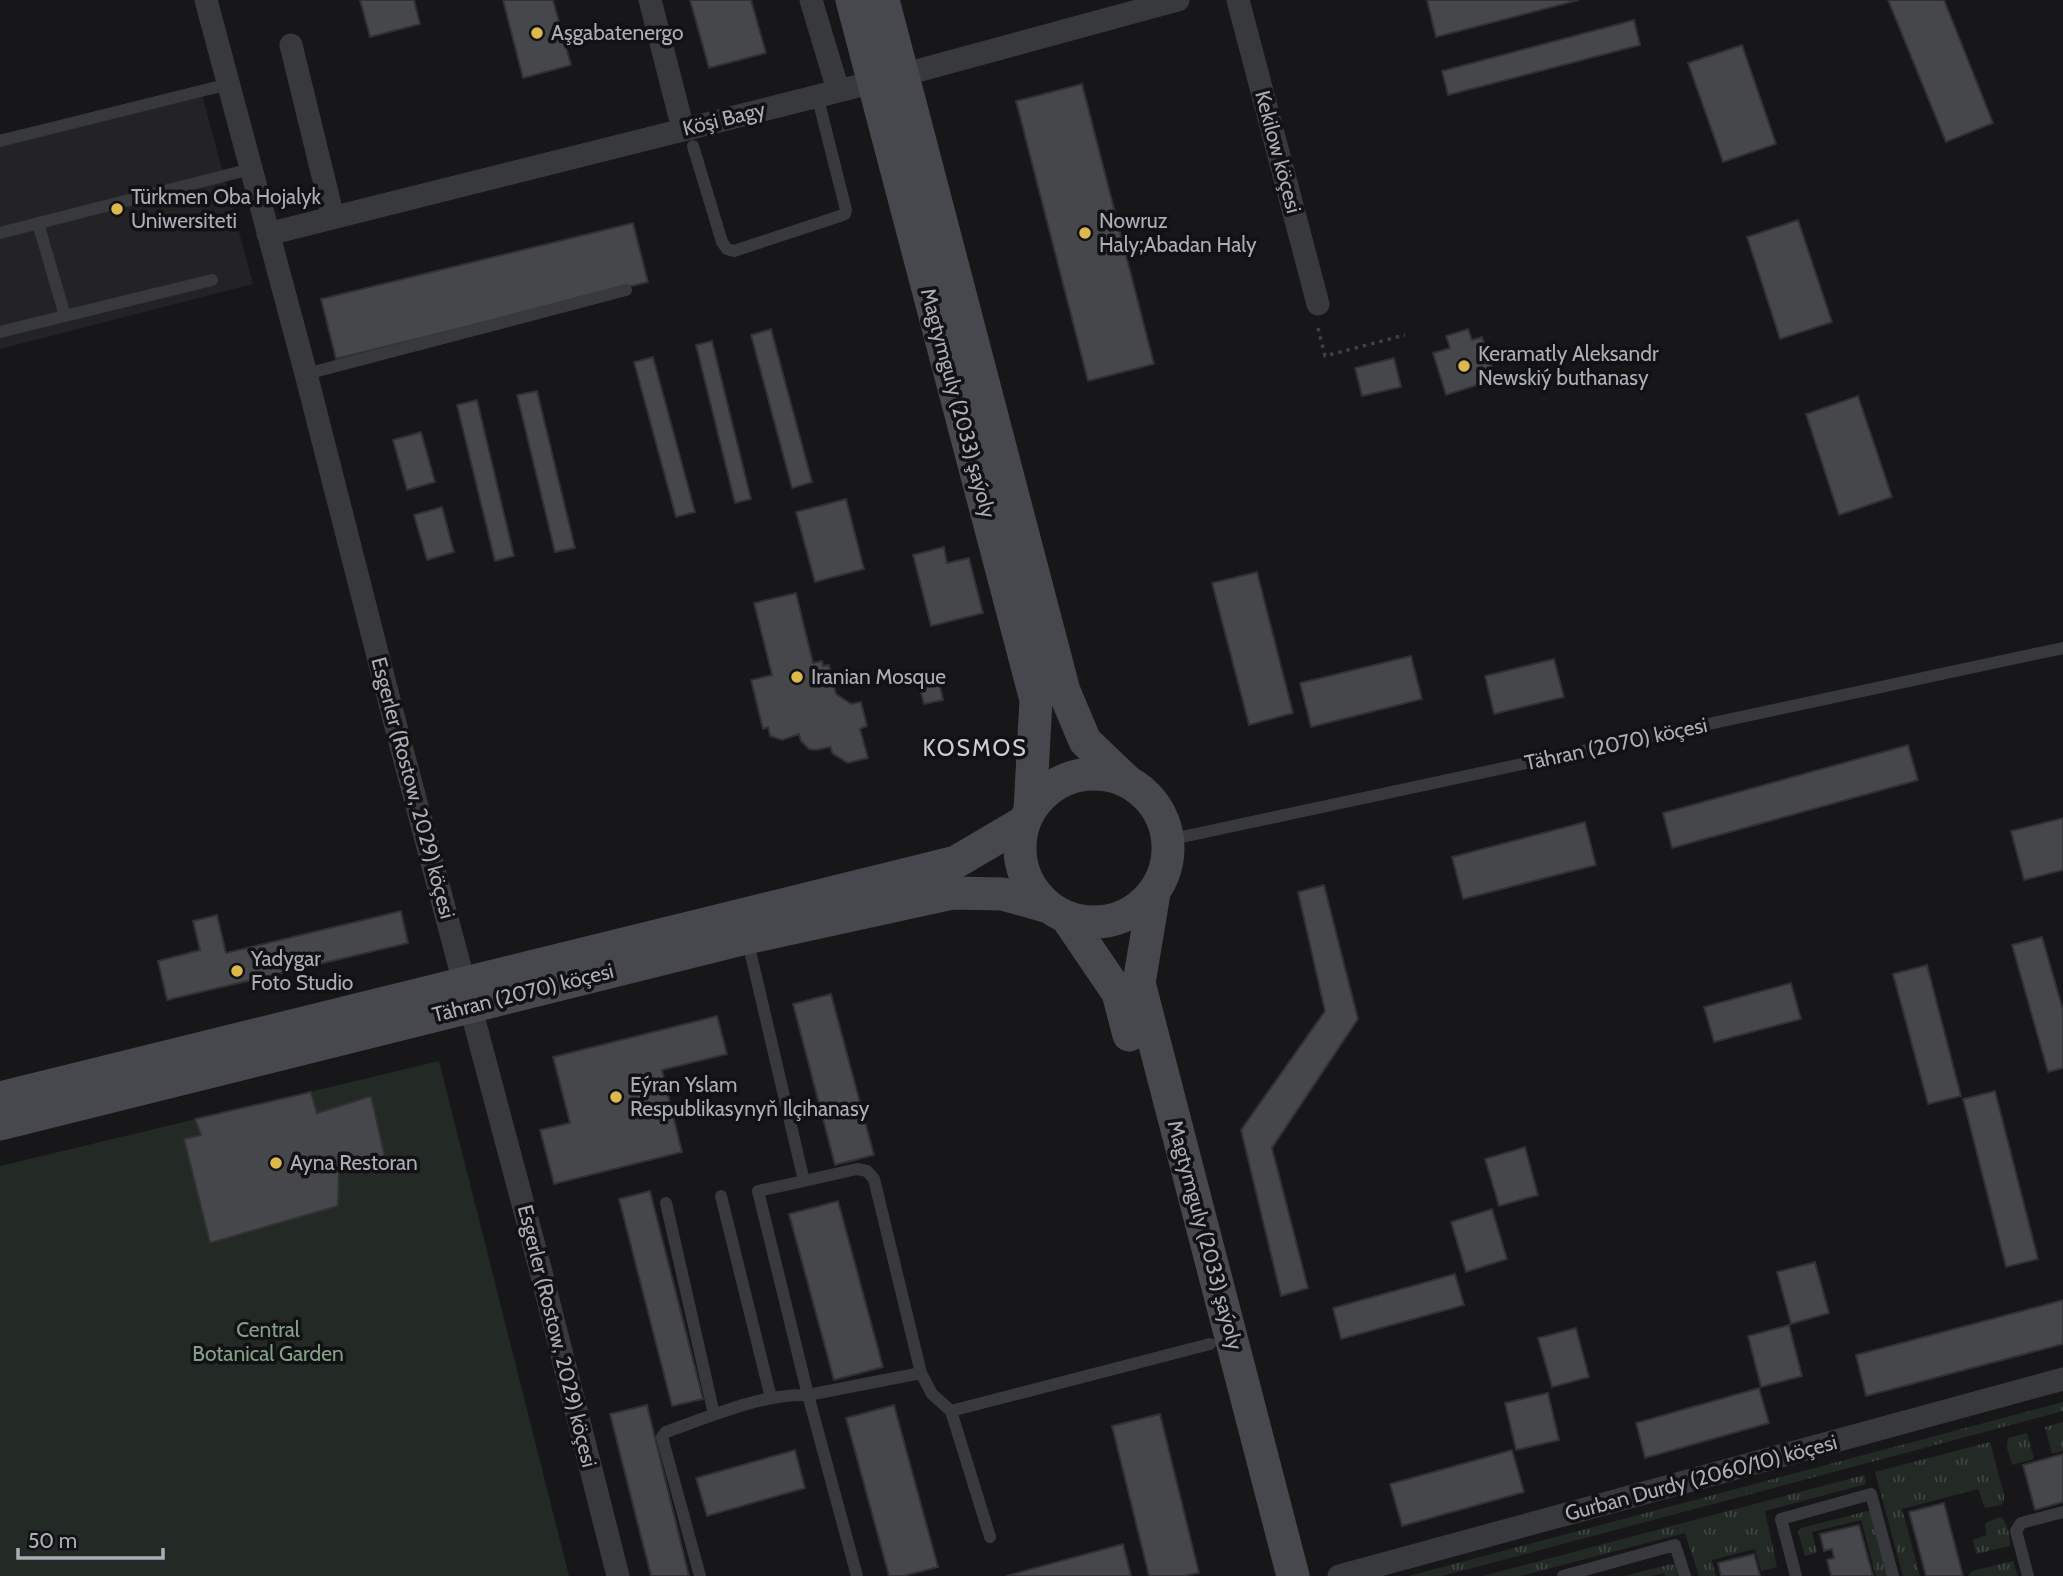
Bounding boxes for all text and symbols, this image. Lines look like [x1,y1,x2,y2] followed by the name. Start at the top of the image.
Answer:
[551,20,683,45] place label: Aşgabatenergo
[529,25,545,41] marker: Aşgabatenergo
[1250,88,1307,216] street label: Kekilow köçesi
[680,96,768,141] street label: Köşi Bagy
[131,184,322,233] place label: Türkmen Oba Hojalyk Uniwersiteti
[109,201,125,217] marker: Türkmen Oba Hojalyk Uniwersiteti
[1099,208,1257,257] place label: Nowruz Haly;Abadan Haly
[1077,225,1093,241] marker: Nowruz Haly;Abadan Haly
[916,285,1001,521] street label: Magtymguly (2033) şaýoly
[1478,341,1659,390] place label: Keramatly Aleksandr Newskiý buthanasy
[1456,358,1472,374] marker: Keramatly Aleksandr Newskiý buthanasy
[367,654,460,921] street label: Esgerler (Rostow, 2029) köçesi
[811,664,946,689] place label: Iranian Mosque
[789,669,805,685] marker: Iranian Mosque
[1522,712,1709,775] street label: Tähran (2070) köçesi
[922,734,1028,762] district label: KOSMOS
[250,946,353,995] place label: Yadygar Foto Studio
[430,958,616,1027] street label: Tähran (2070) köçesi
[229,963,245,979] marker: Yadygar Foto Studio
[630,1072,870,1121] place label: Eýran Yslam Respublikasynyň Ilçihanasy
[608,1089,624,1105] marker: Eýran Yslam Respublikasynyň Ilçihanasy
[1163,1117,1248,1353] street label: Magtymguly (2033) şaýoly
[290,1150,418,1175] place label: Ayna Restoran
[268,1155,284,1171] marker: Ayna Restoran
[513,1202,602,1470] street label: Esgerler (Rostow, 2029) köçesi
[192,1317,344,1366] park label: Central Botanical Garden
[1562,1429,1840,1526] street label: Gurban Durdy (2060/10) köçesi
[18,1516,163,1560] scale bar
[28,1528,77,1553] text: 50 m

